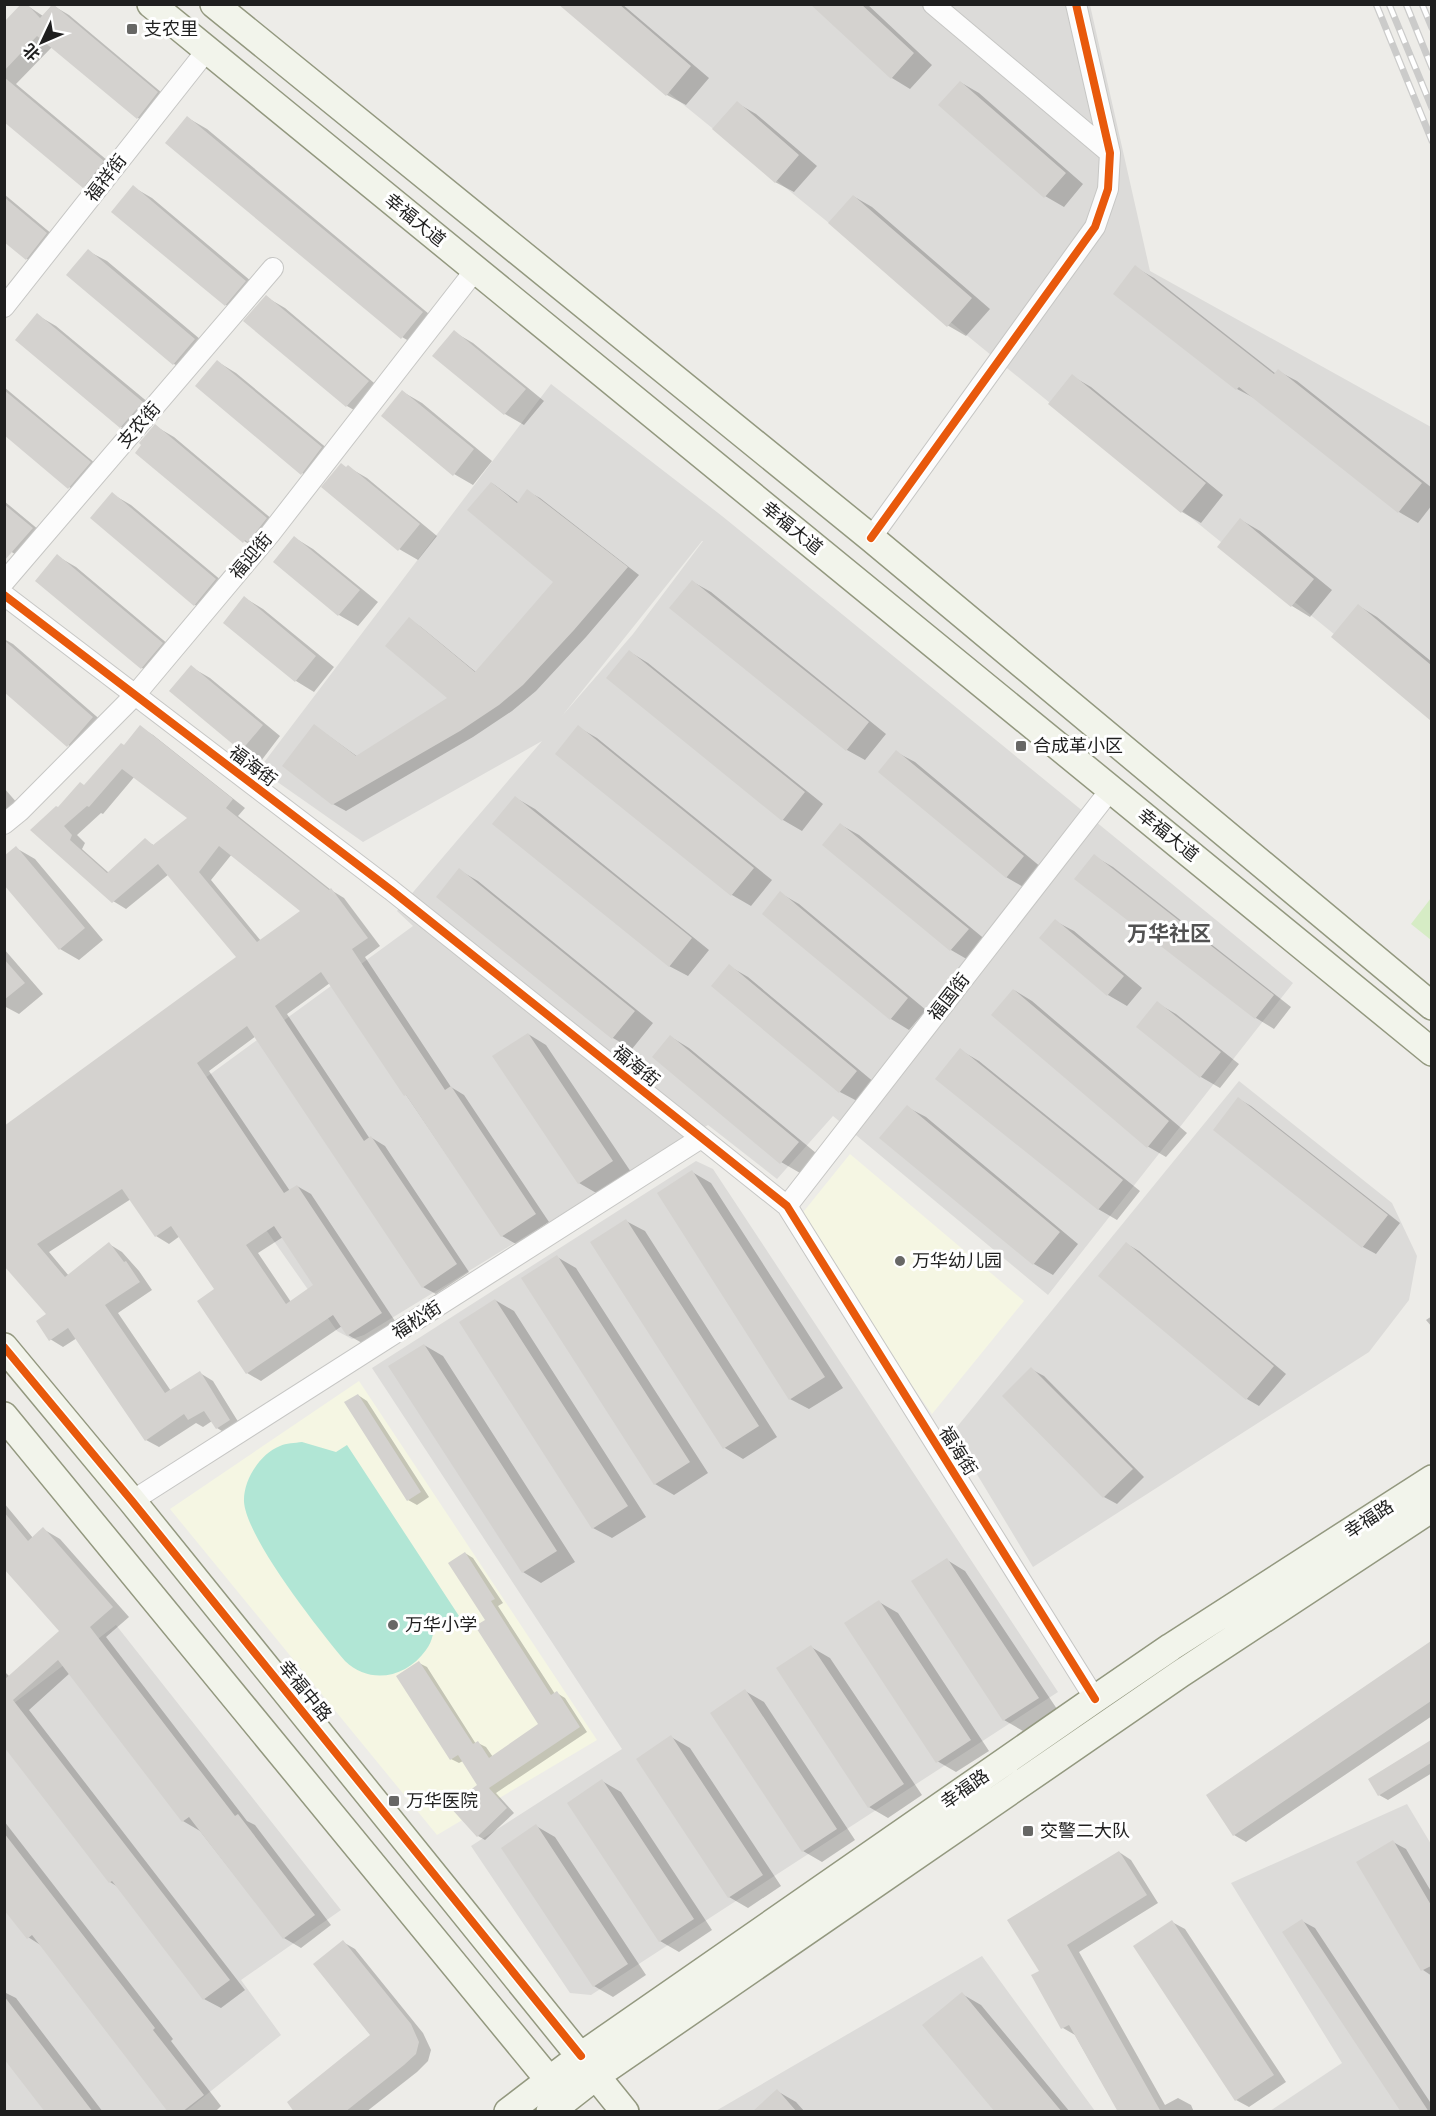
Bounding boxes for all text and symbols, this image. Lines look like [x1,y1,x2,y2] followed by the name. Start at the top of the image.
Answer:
[12,12,72,72] north arrow
[144,17,198,39] place label: 支农里
[125,22,139,36] marker: 支农里
[18,40,43,65] text: 北
[80,149,131,205] street label: 福祥街
[381,188,451,250] street label: 幸福大道
[112,397,164,452] street label: 支农街
[758,496,828,558] street label: 幸福大道
[224,528,276,583] street label: 福迎街
[1033,734,1123,756] place label: 合成革小区
[1014,739,1028,753] marker: 合成革小区
[225,740,282,790] street label: 福海街
[1134,803,1204,865] street label: 幸福大道
[1127,920,1211,945] district label: 万华社区
[923,968,974,1024] street label: 福国街
[609,1040,665,1091] street label: 福海街
[912,1249,1002,1271] place label: 万华幼儿园
[893,1254,907,1268] marker: 万华幼儿园
[388,1295,445,1343] street label: 福松街
[935,1422,982,1479] street label: 福海街
[1340,1494,1397,1542] street label: 幸福路
[405,1613,477,1635] place label: 万华小学
[386,1618,400,1632] marker: 万华小学
[275,1655,337,1725] street label: 幸福中路
[936,1764,993,1813] street label: 幸福路
[406,1789,478,1811] place label: 万华医院
[387,1794,401,1808] marker: 万华医院
[1040,1819,1130,1841] place label: 交警二大队
[1021,1824,1035,1838] marker: 交警二大队

